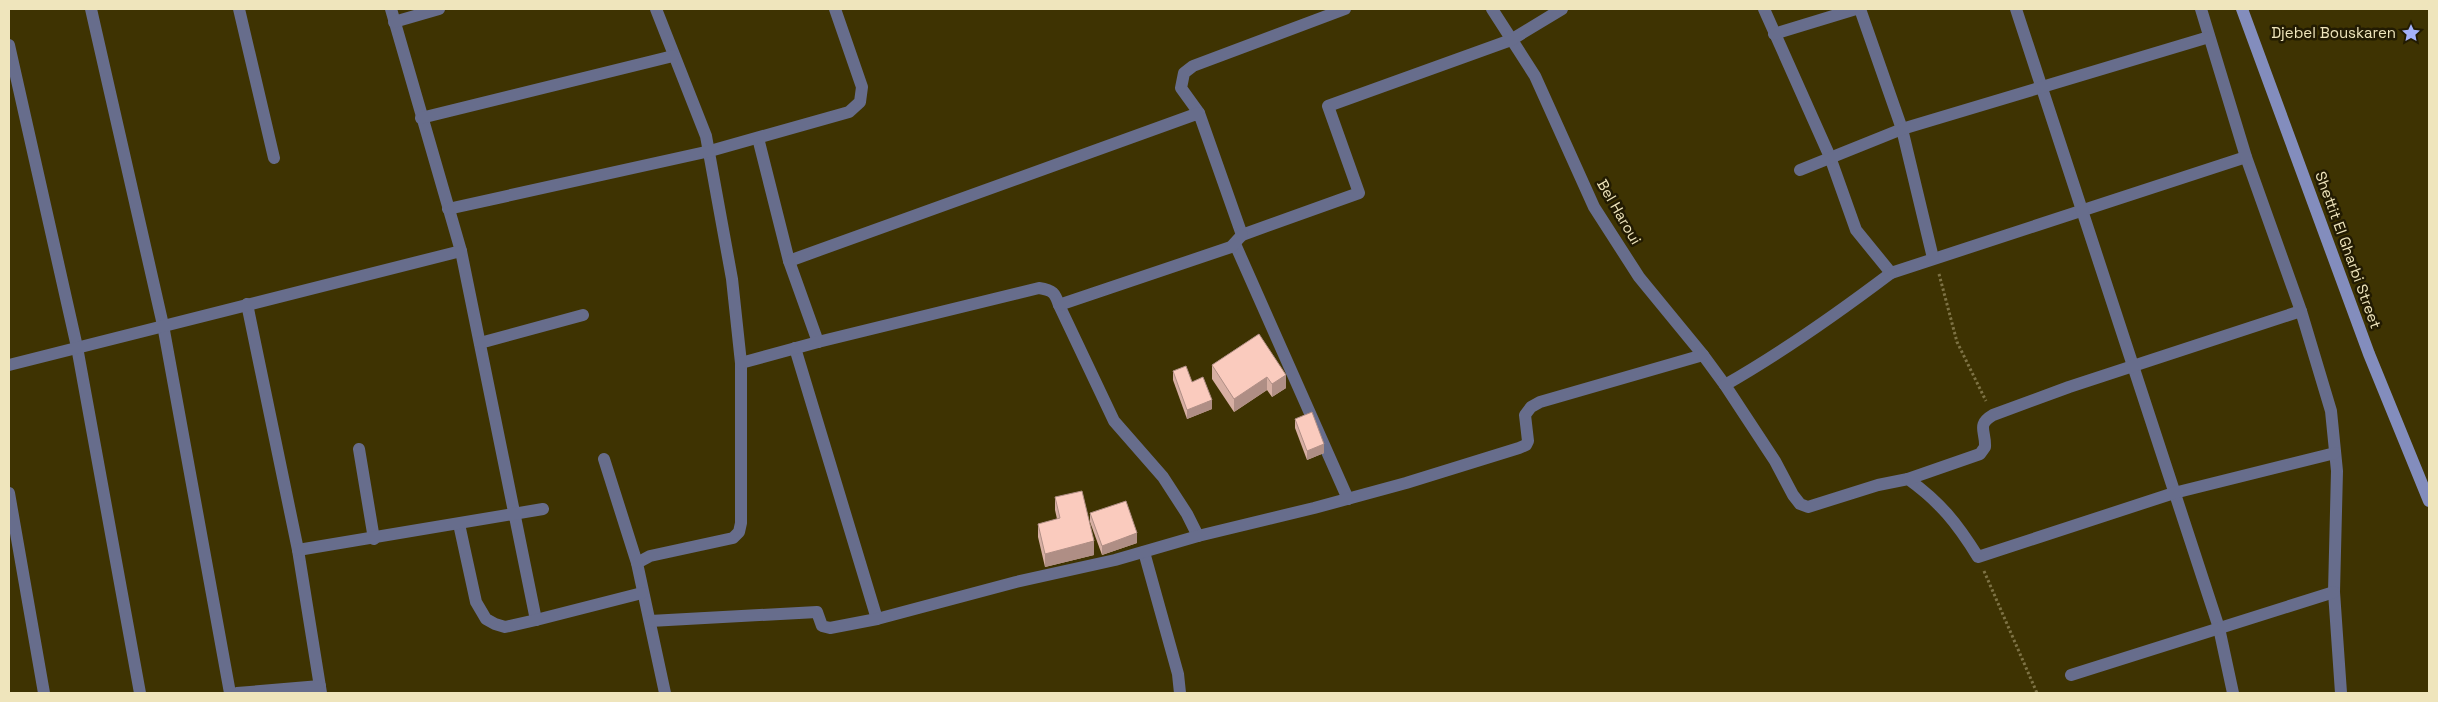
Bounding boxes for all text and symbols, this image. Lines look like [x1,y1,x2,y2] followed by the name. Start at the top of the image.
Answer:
[2400,22,2422,44] place icon: Djebel Bouskaren
[2271,23,2396,42] place label: Djebel Bouskaren
[2311,169,2386,331] street label: Shettit El Gharbi Street
[1593,176,1646,248] street label: Bel Haroui

